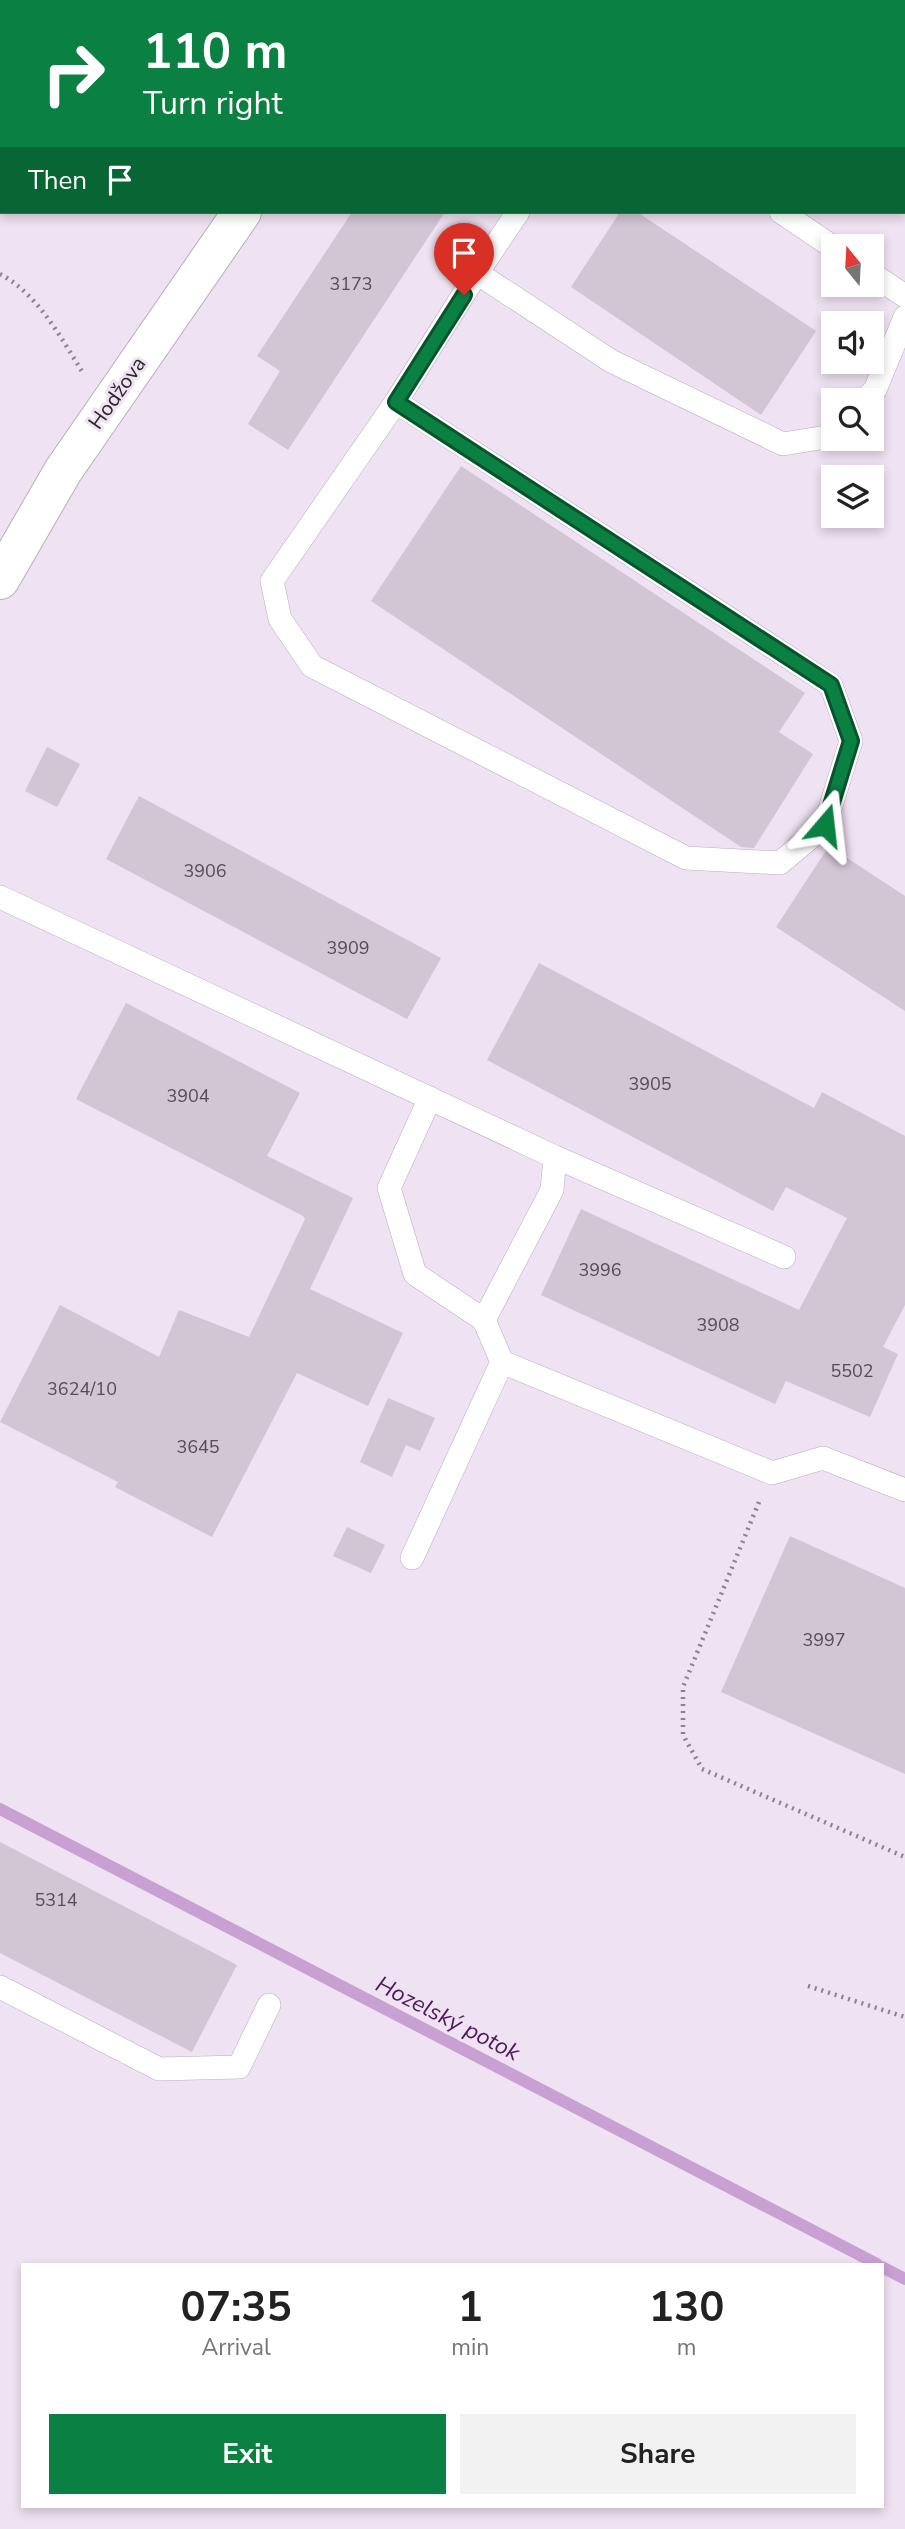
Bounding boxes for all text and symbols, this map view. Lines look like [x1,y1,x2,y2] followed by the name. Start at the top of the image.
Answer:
[143,18,287,85] text: 110 m
[28,28,119,119] icon: right
[143,82,283,125] text: Turn right
[101,161,139,199] icon: arrive
[28,163,87,198] text: Then
[434,223,494,295] pin
[445,234,483,272] icon: arrive
[821,234,884,298] north arrow
[821,234,884,528] map controls
[329,272,373,296] house number: 3173
[821,311,884,374] button: sound
[82,351,152,435] street label: Hodžova
[821,388,884,451] button: search
[821,465,884,528] button: layers
[788,788,862,862] position arrow
[183,859,227,883] house number: 3906
[326,936,370,960] house number: 3909
[628,1072,672,1096] house number: 3905
[166,1084,210,1108] house number: 3904
[578,1258,622,1282] house number: 3996
[696,1313,740,1337] house number: 3908
[830,1359,874,1383] house number: 5502
[47,1377,117,1401] house number: 3624/10
[176,1435,220,1459] house number: 3645
[802,1628,846,1652] house number: 3997
[34,1888,78,1912] house number: 5314
[370,1969,526,2068] water label: Hozelský potok
[181,2279,292,2336] text: 07:35
[458,2279,483,2336] text: 1
[649,2279,724,2336] text: 130
[202,2332,271,2363] text: Arrival
[451,2332,489,2363] text: min
[677,2332,697,2363] text: m
[49,2414,446,2494] button: Exit
[460,2414,856,2494] button: Share

